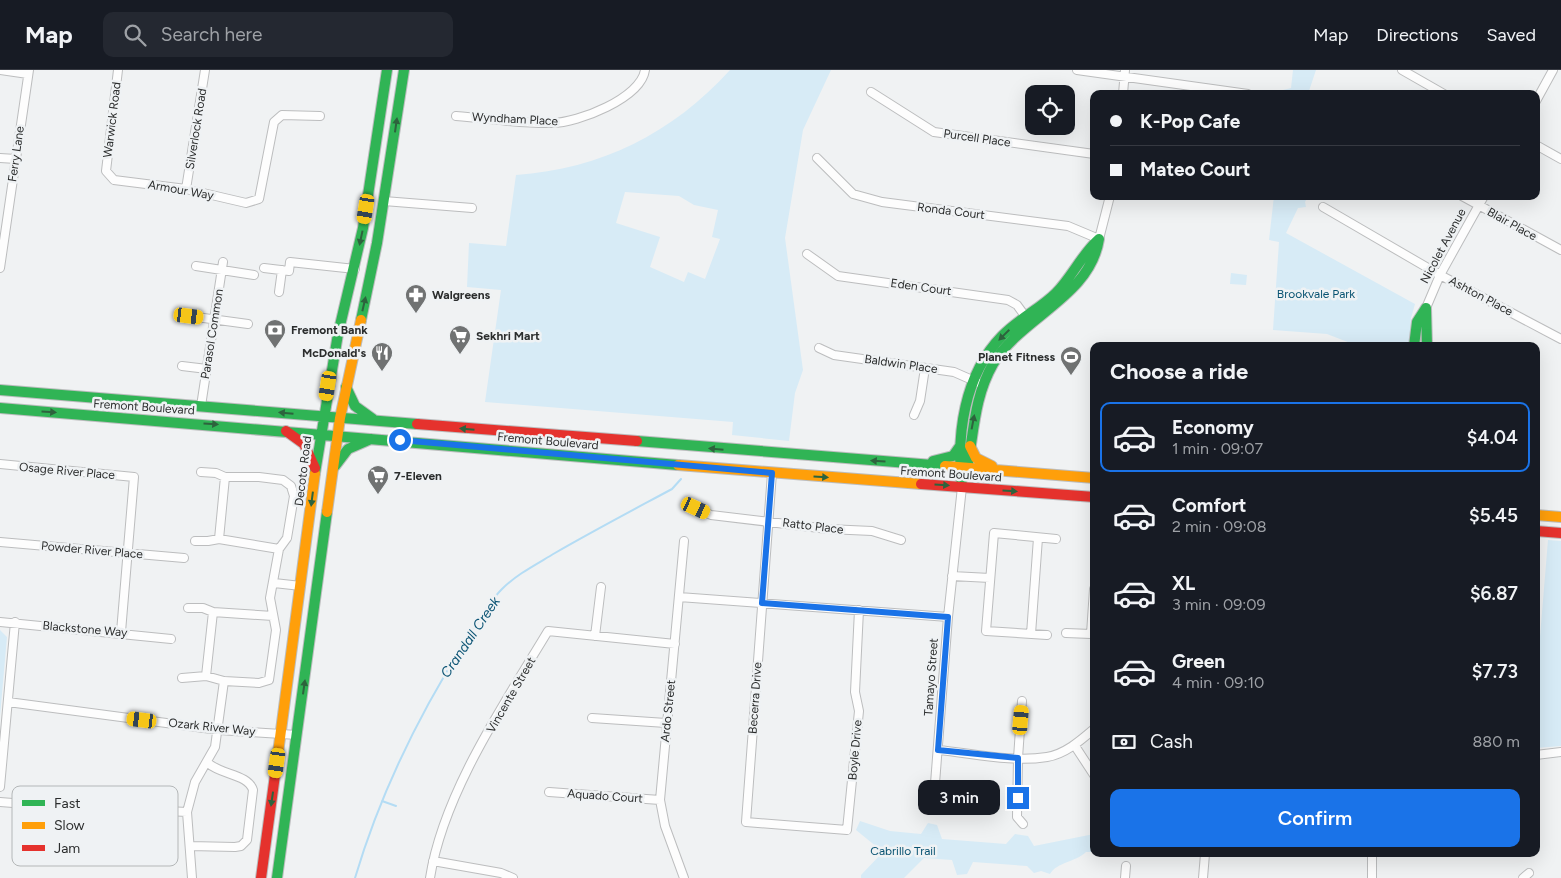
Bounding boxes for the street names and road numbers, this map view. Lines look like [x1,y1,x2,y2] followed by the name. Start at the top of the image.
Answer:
[100,81,124,159] street label: Warwick Road
[183,87,209,171] street label: Silverlock Road
[472,110,559,128] street label: Wyndham Place
[5,125,27,183] street label: Ferry Lane
[943,126,1012,150] street label: Purcell Place
[147,177,216,203] street label: Armour Way
[916,200,986,222] street label: Ronda Court
[1485,205,1540,244] street label: Blair Place
[1417,206,1469,286] street label: Nicolet Avenue
[1447,273,1516,319] street label: Ashton Place
[890,276,953,298] street label: Eden Court
[198,288,226,380] street label: Parasol Common
[864,352,939,376] street label: Baldwin Place
[93,396,195,418] street label: Fremont Boulevard
[497,430,599,452] street label: Fremont Boulevard
[292,435,314,507] street label: Decoto Road
[18,460,116,482] street label: Osage River Place
[900,463,1002,485] street label: Fremont Boulevard
[782,515,845,537] street label: Ratto Place
[40,539,144,561] street label: Powder River Place
[42,618,129,640] street label: Blackstone Way
[921,637,941,716] street label: Tamayo Street
[484,654,539,735] street label: Vincente Street
[746,661,765,734] street label: Becerra Drive
[658,679,678,743] street label: Ardo Street
[168,715,257,739] street label: Ozark River Way
[845,719,865,781] street label: Boyle Drive
[567,786,644,806] street label: Aquado Court

